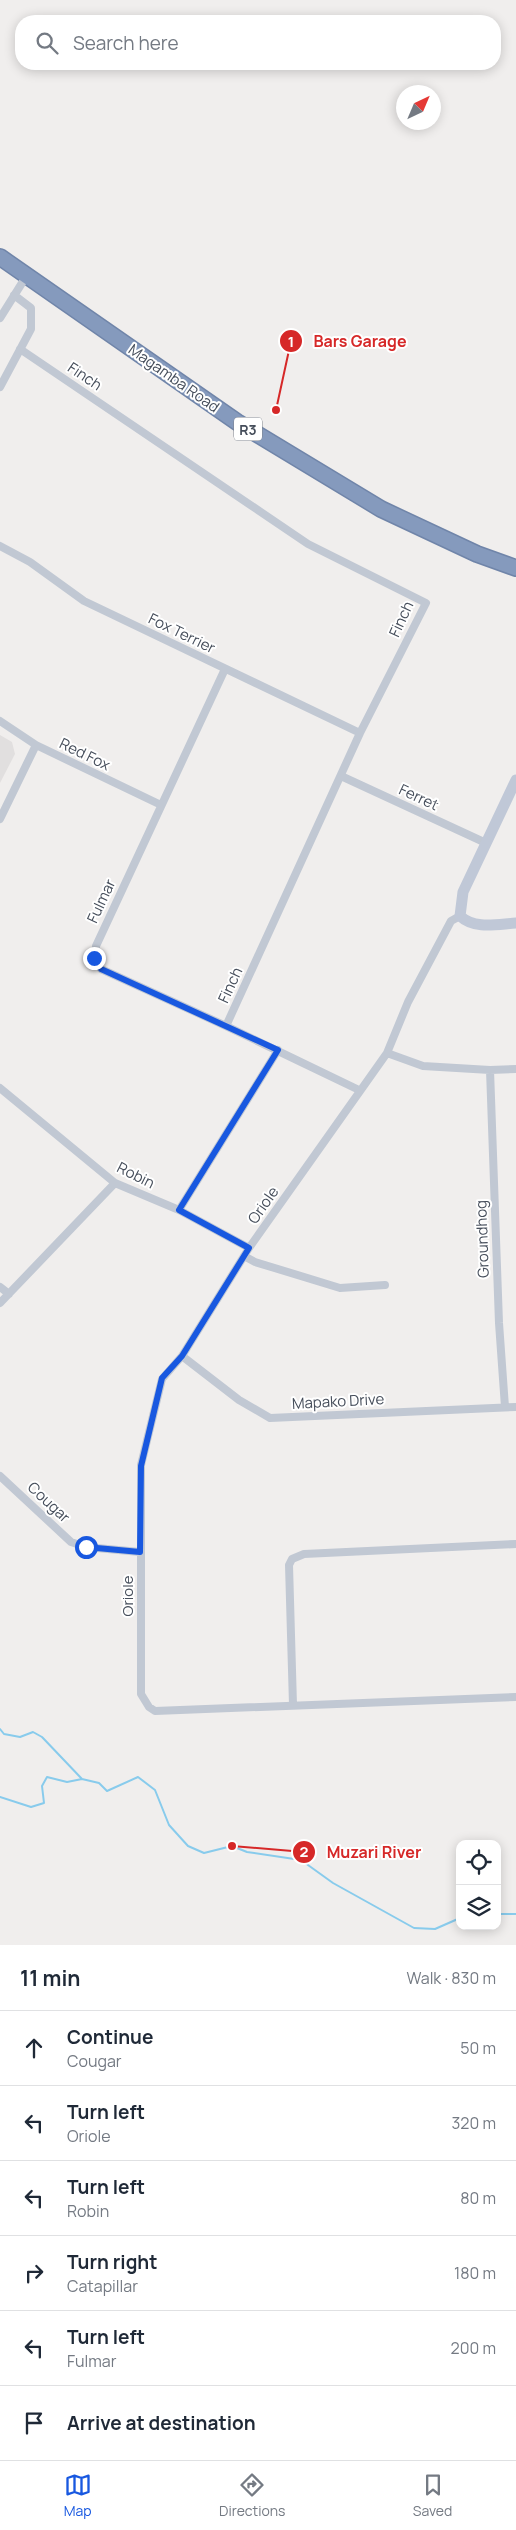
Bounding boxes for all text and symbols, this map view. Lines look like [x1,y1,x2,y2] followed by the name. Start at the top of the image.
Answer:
[15,15,501,70] search box
[33,29,61,57] icon: search
[73,30,179,56] text: Search here
[396,85,441,130] north arrow
[278,326,416,357] callout: Bars Garage
[313,330,407,352] text: Bars Garage
[288,331,294,352] text: 1
[124,339,224,417] street label: Magamba Road
[64,357,106,395] street label: Finch
[234,418,262,440] road number: R3
[384,598,418,640] street label: Finch
[145,608,219,658] street label: Fox Terrier
[56,733,114,775] street label: Red Fox
[396,779,442,815] street label: Ferret
[82,875,121,926] street label: Fulmar
[83,947,106,970] route end
[213,964,247,1006] street label: Finch
[114,1157,158,1193] street label: Robin
[243,1182,283,1228] street label: Oriole
[470,1200,494,1278] street label: Groundhog
[291,1388,385,1414] street label: Mapako Drive
[23,1477,75,1528] street label: Cougar
[75,1536,98,1559] route start
[117,1575,138,1616] street label: Oriole
[292,1836,431,1867] callout: Muzari River
[456,1840,501,1930] map controls
[456,1840,501,1885] button: locate
[300,1841,309,1862] text: 2
[327,1841,421,1863] text: Muzari River
[456,1885,501,1930] button: layers
[20,1964,81,1992] text: 11 min
[407,1967,496,1989] text: Walk · 830 m
[67,2024,153,2050] text: Continue
[20,2034,48,2062] icon: ahead
[460,2037,496,2059] text: 50 m
[67,2050,122,2072] text: Cougar
[67,2099,145,2125] text: Turn left
[20,2109,48,2137] icon: left
[452,2112,496,2134] text: 320 m
[67,2125,111,2147] text: Oriole
[67,2174,145,2200] text: Turn left
[20,2184,48,2212] icon: left
[460,2187,496,2209] text: 80 m
[67,2200,109,2222] text: Robin
[67,2249,157,2275] text: Turn right
[20,2259,48,2287] icon: right
[454,2262,496,2284] text: 180 m
[67,2275,138,2297] text: Catapillar
[67,2324,145,2350] text: Turn left
[20,2334,48,2362] icon: left
[451,2337,496,2359] text: 200 m
[67,2350,117,2372] text: Fulmar
[20,2409,48,2437] icon: arrive
[67,2410,256,2436] text: Arrive at destination
[64,2471,92,2520] tab: Map
[219,2471,285,2520] tab: Directions
[413,2471,452,2520] tab: Saved

